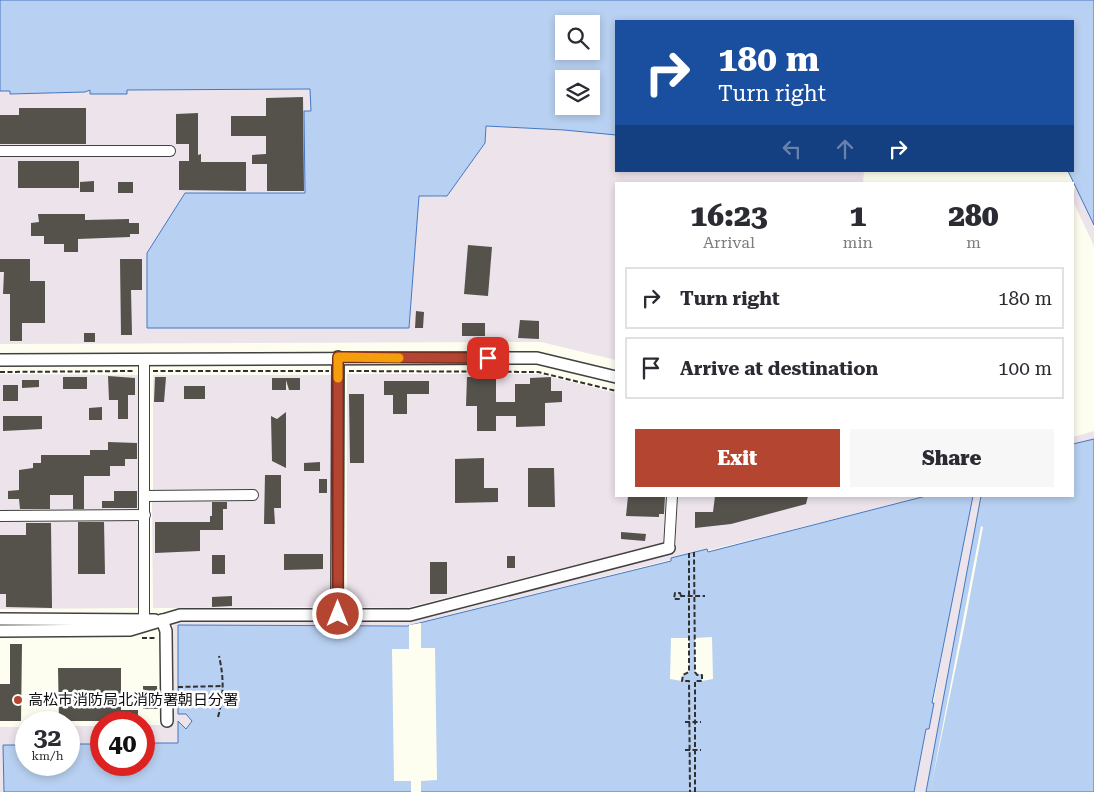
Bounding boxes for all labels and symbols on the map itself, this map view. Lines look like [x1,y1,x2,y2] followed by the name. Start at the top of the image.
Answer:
[467,337,509,379] pin
[311,587,363,639] position arrow
[28,691,238,709] place label: 高松市消防局北消防署朝日分署
[12,694,24,706] marker: 高松市消防局北消防署朝日分署
[90,711,155,776] speed limit sign: 40

